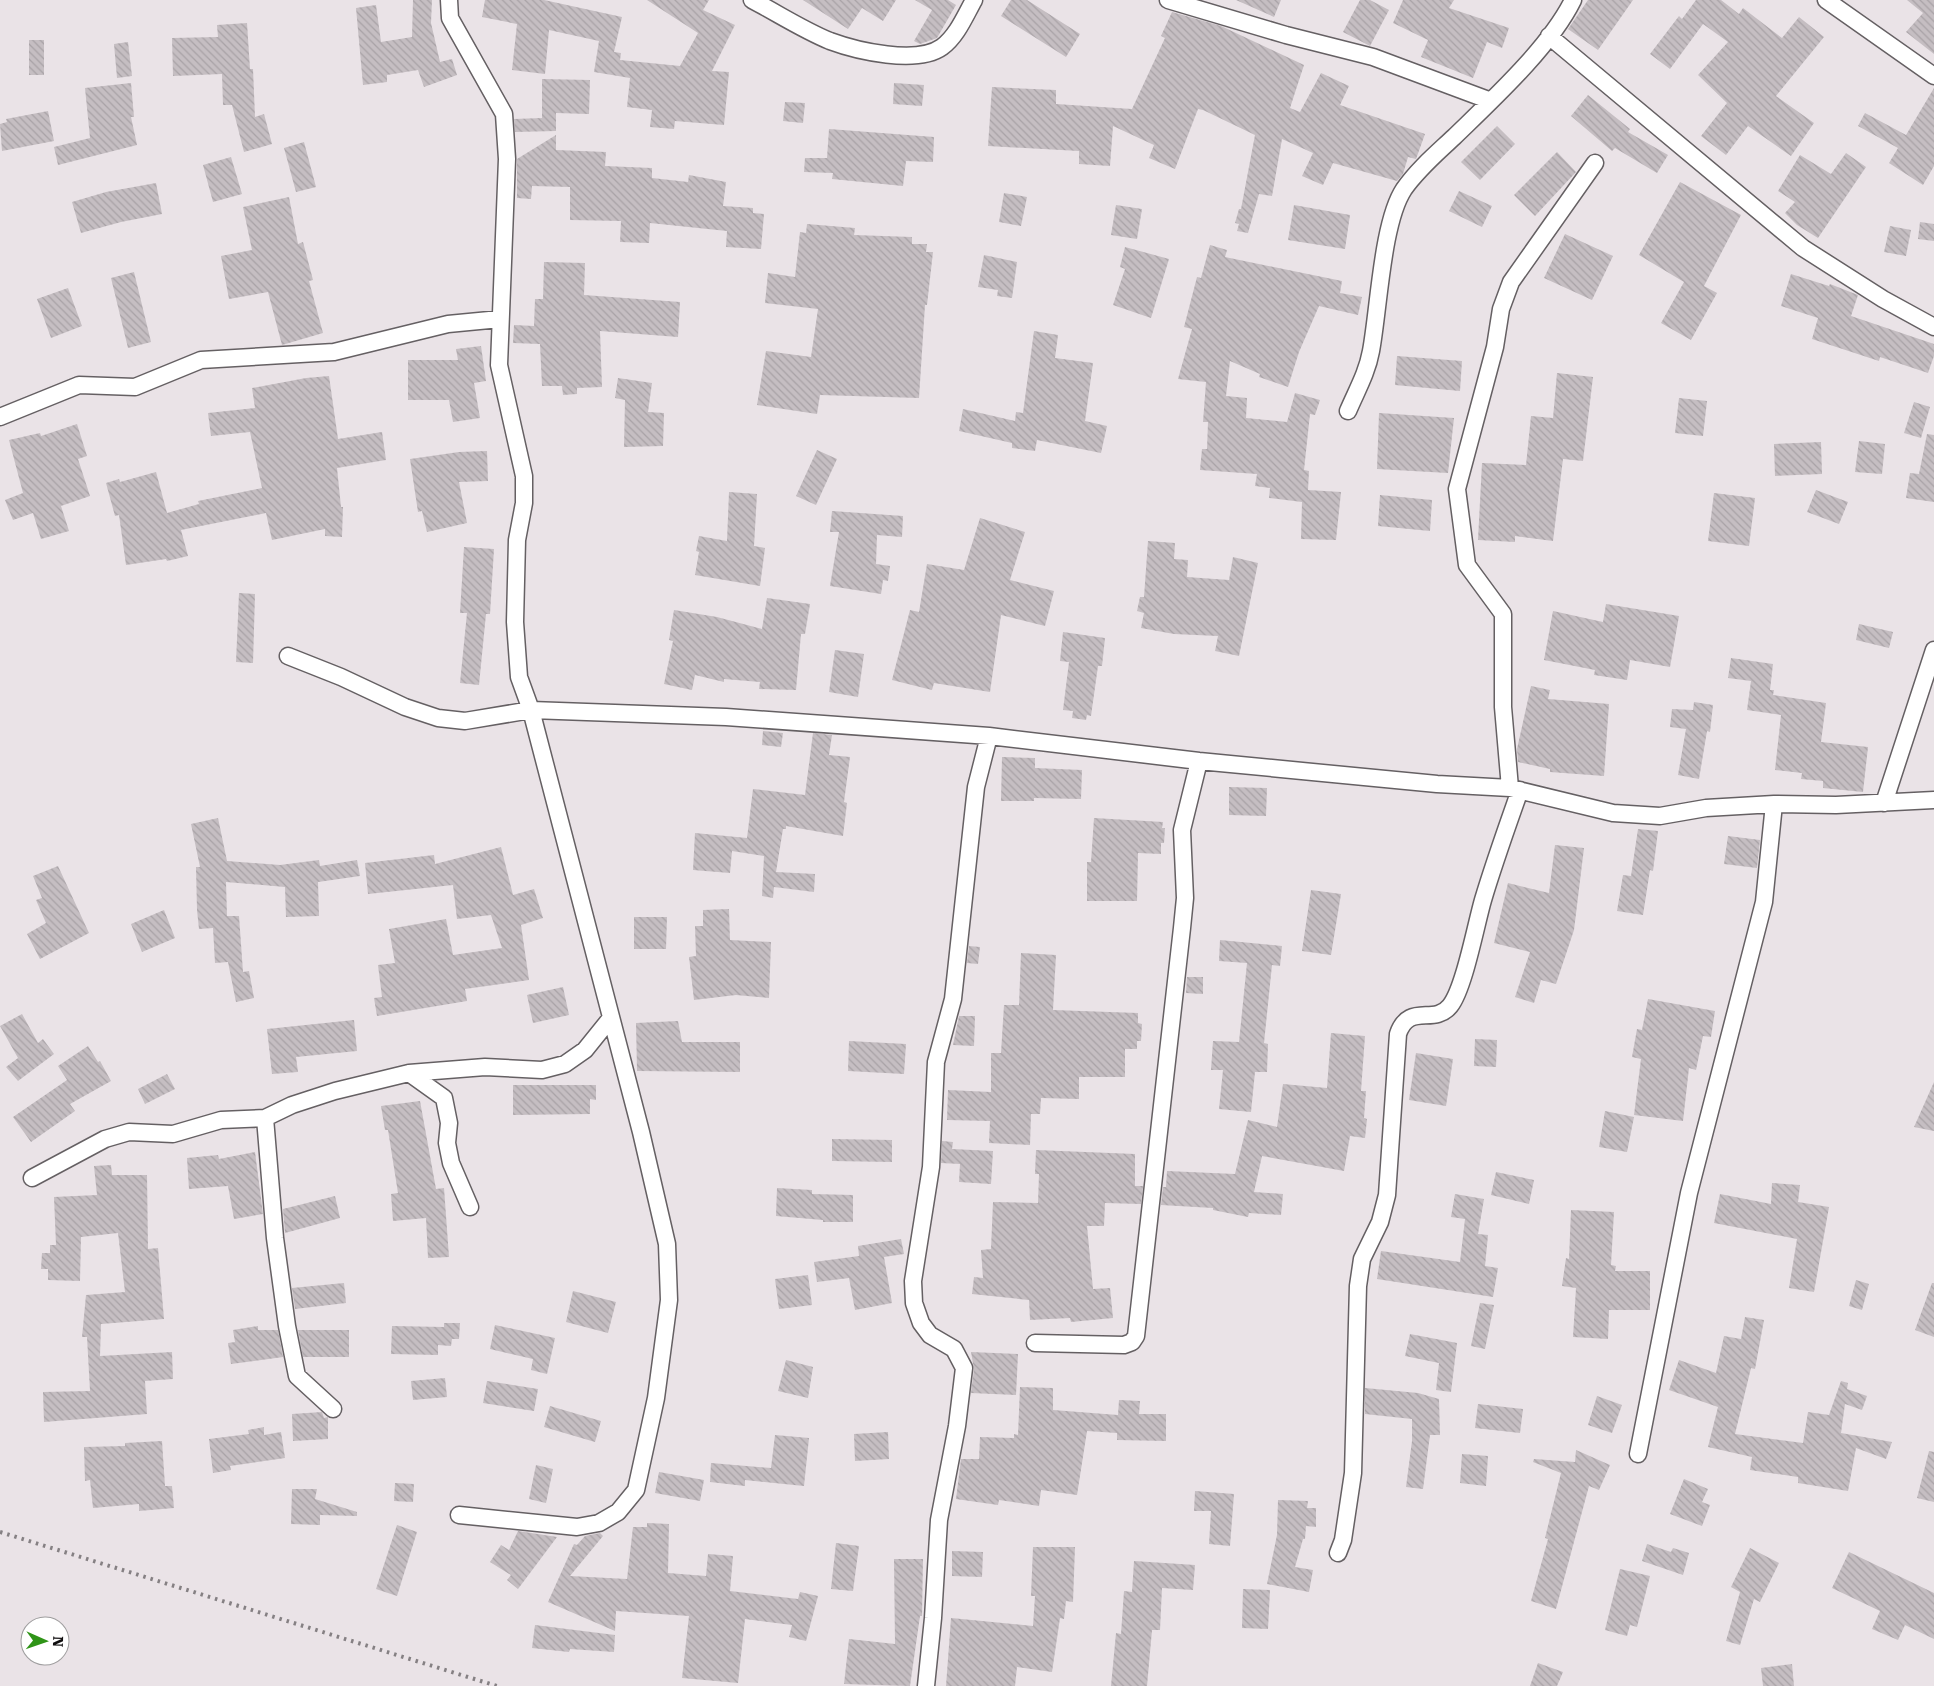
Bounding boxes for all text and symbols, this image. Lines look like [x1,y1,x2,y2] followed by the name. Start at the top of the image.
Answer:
[20,1616,70,1666] north arrow
[50,1636,66,1647] text: N

